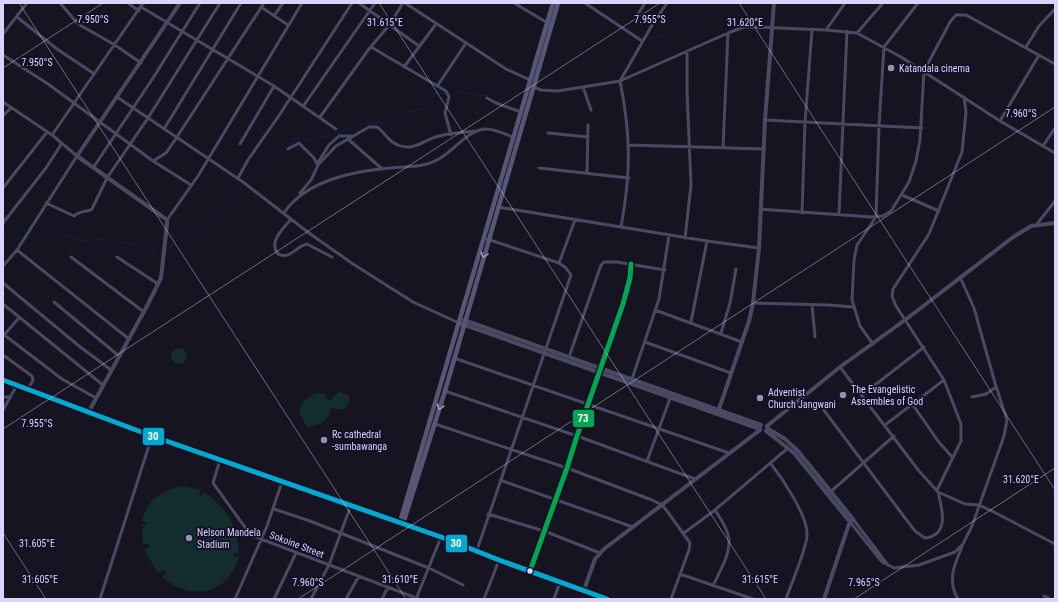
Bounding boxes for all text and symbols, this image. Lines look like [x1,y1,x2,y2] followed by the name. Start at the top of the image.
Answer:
[77,14,109,25] text: 7.950°S
[634,14,666,25] text: 7.955°S
[367,17,403,28] text: 31.615°E
[727,17,763,28] text: 31.620°E
[21,57,53,68] text: 7.950°S
[886,63,896,73] marker: Katandala cinema
[899,63,970,74] place label: Katandala cinema
[1005,108,1037,119] text: 7.960°S
[480,252,489,259] one-way arrow
[851,384,923,407] place label: The Evangelistic Assembles of God
[768,387,836,410] place label: Adventist Church Jangwani
[838,390,848,400] marker: The Evangelistic Assembles of God
[755,393,765,403] marker: Adventist Church Jangwani
[436,403,445,410] one-way arrow
[572,409,595,428] line badge: 73
[577,412,589,425] text: 73
[21,418,53,429] text: 7.955°S
[142,427,165,446] line badge: 30
[332,429,387,452] place label: Rc cathedral -sumbawanga
[147,430,159,443] text: 30
[319,435,329,445] marker: Rc cathedral -sumbawanga
[1003,474,1039,485] text: 31.620°E
[197,527,261,550] place label: Nelson Mandela Stadium
[268,529,326,560] street label: Sokoine Street
[184,533,194,543] marker: Nelson Mandela Stadium
[445,534,468,553] line badge: 30
[450,537,462,550] text: 30
[19,538,55,549] text: 31.605°E
[525,566,535,576] unlabelled marker
[22,574,58,585] text: 31.605°E
[382,574,418,585] text: 31.610°E
[742,574,778,585] text: 31.615°E
[292,577,324,588] text: 7.960°S
[848,577,880,588] text: 7.965°S

